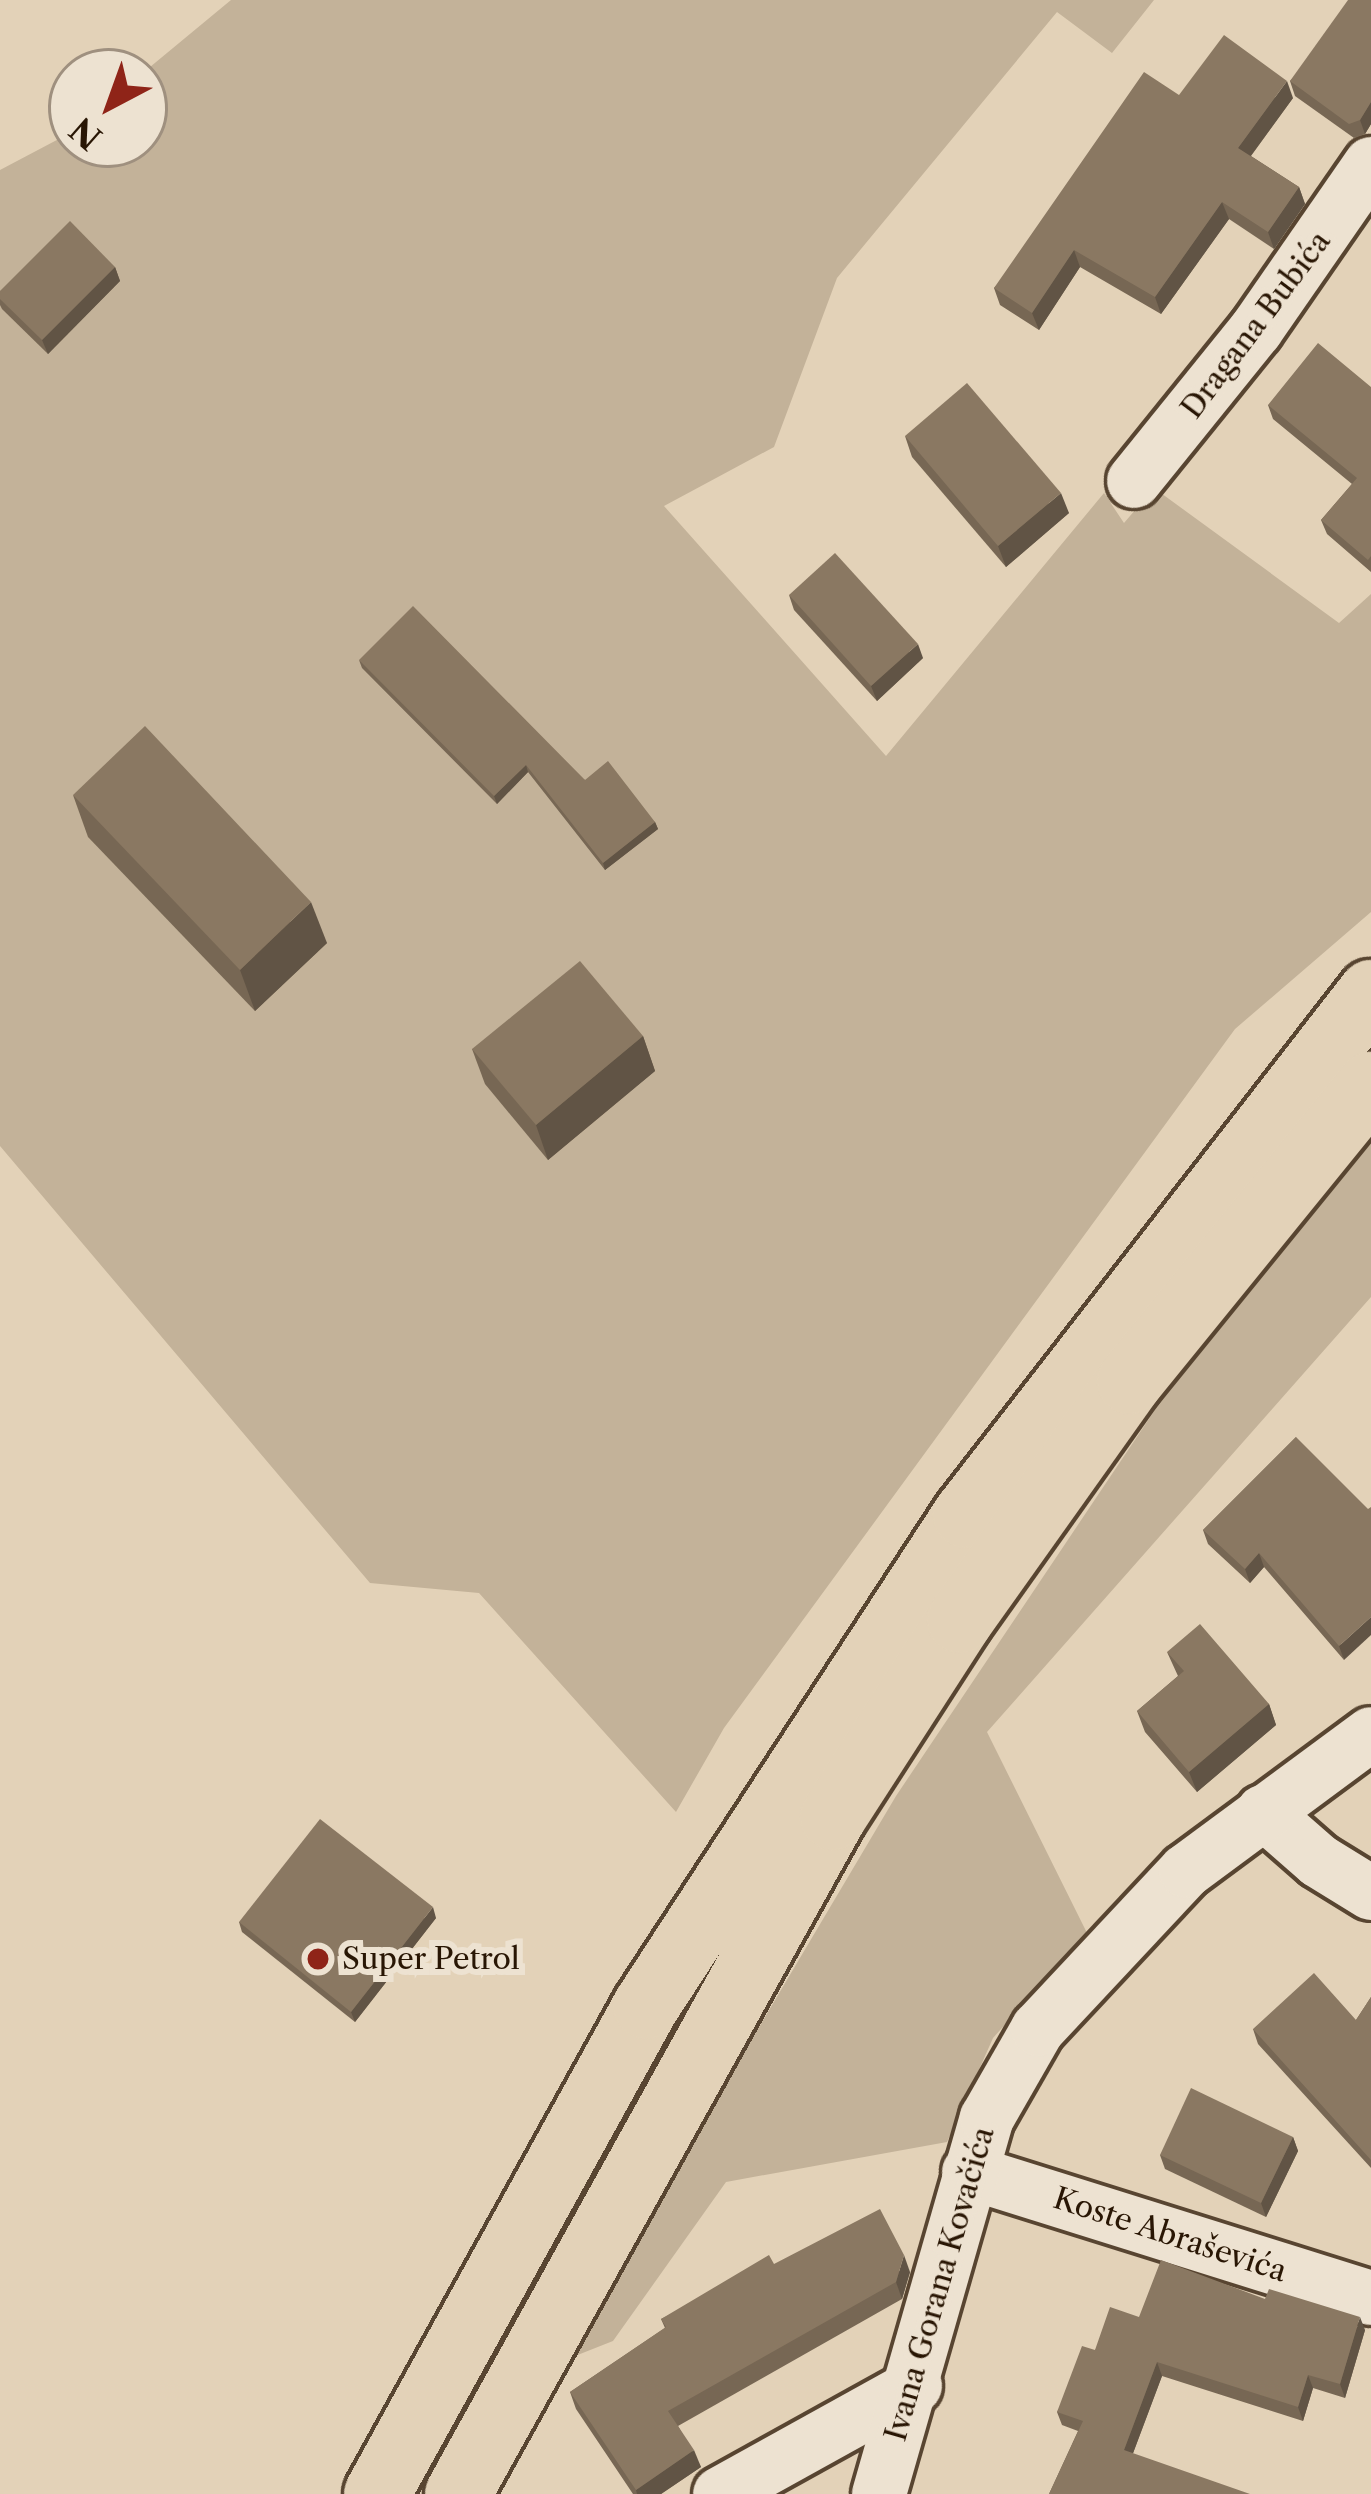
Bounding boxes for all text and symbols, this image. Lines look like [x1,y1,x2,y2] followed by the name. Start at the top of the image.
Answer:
[48,48,168,168] north arrow
[62,108,110,158] text: N
[1174,224,1338,426] street label: Dragana Bubića
[342,1941,520,1977] place label: Super Petrol
[305,1946,331,1972] marker: Super Petrol
[878,2122,1002,2446] street label: Ivana Gorana Kovačića
[1048,2180,1292,2290] street label: Koste Abraševića

